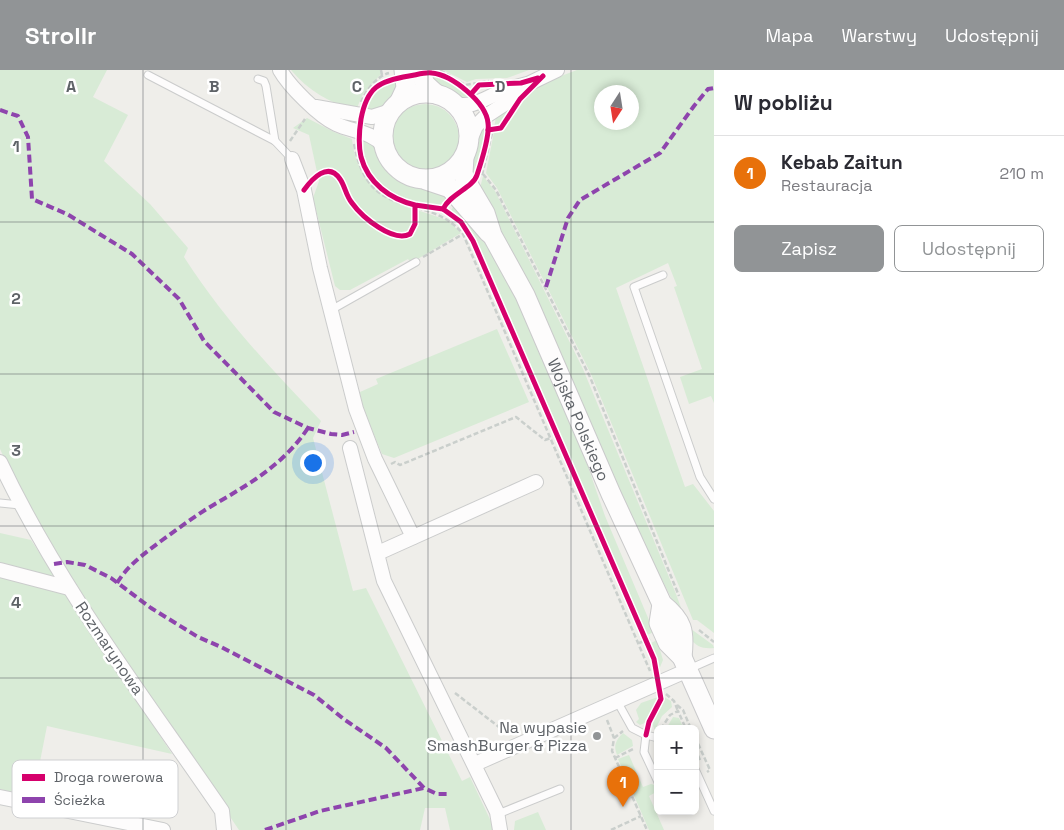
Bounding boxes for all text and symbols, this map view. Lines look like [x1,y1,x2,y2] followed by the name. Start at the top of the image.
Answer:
[25,20,97,51] text: Strollr
[766,24,813,47] text: Mapa
[841,24,917,47] text: Warstwy
[945,24,1039,47] text: Udostępnij
[66,76,76,97] text: A
[209,76,219,97] text: B
[352,76,362,97] text: C
[495,76,505,97] text: D
[594,85,639,130] north arrow
[734,89,833,116] text: W pobliżu
[12,136,20,157] text: 1
[781,150,903,175] text: Kebab Zaitun
[746,163,754,184] text: 1
[1000,163,1044,184] text: 210 m
[781,175,872,196] text: Restauracja
[734,225,884,272] button: Zapisz
[894,225,1044,272] button: Udostępnij
[11,288,21,309] text: 2
[543,355,614,484] street label: Wojska Polskiego
[11,440,21,461] text: 3
[300,450,326,476] your location
[11,592,21,613] text: 4
[71,598,149,699] street label: Rozmarynowa
[427,717,587,756] place label: Na wypasie SmashBurger & Pizza
[654,725,699,815] map controls
[654,725,699,770] button: +
[591,730,603,742] marker: Na wypasie SmashBurger & Pizza
[12,760,178,818] legend
[607,766,639,807] pin: 1
[54,768,163,786] text: Droga rowerowa
[654,770,699,815] button: −
[54,791,105,809] text: Ścieżka

